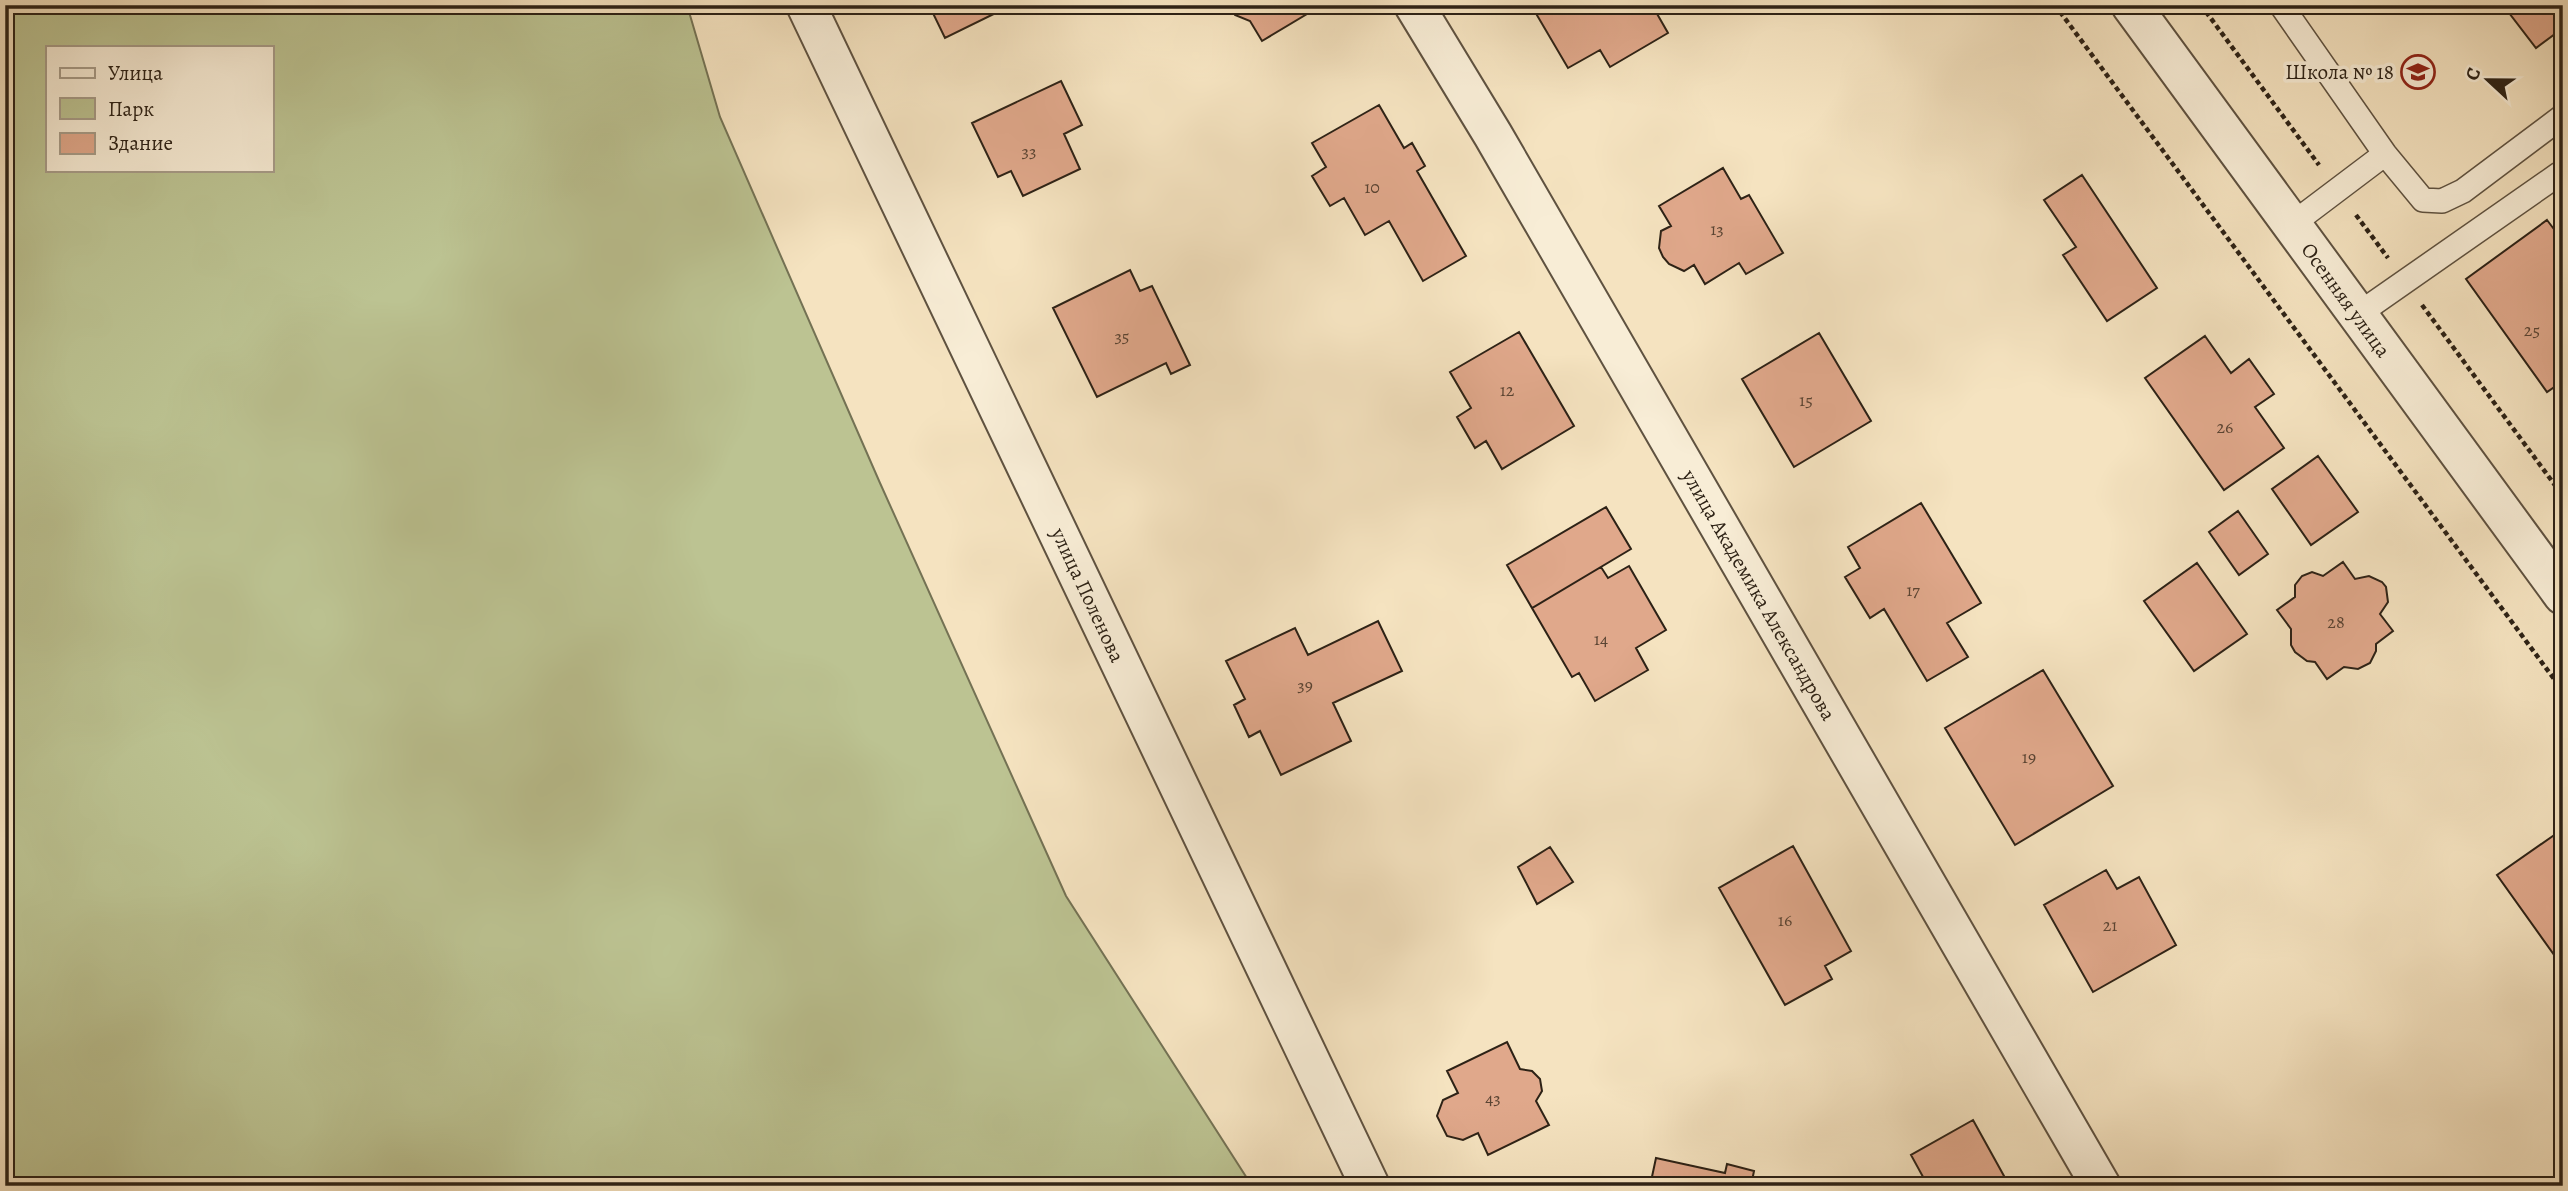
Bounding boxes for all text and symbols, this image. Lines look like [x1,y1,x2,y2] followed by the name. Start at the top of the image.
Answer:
[46,46,273,172] legend
[2452,46,2522,116] north arrow
[2399,53,2437,91] school or university icon: Школа № 18
[2285,58,2394,86] place label: Школа № 18
[108,59,163,87] text: Улица
[2459,64,2487,84] text: С
[108,95,154,123] text: Парк
[108,129,173,157] text: Здание
[1022,139,1036,163] house number: 33
[1364,175,1380,199] house number: 10
[1710,217,1724,241] house number: 13
[2295,237,2397,363] street label: Осенняя улица
[2524,318,2540,342] house number: 25
[1114,324,1130,348] house number: 35
[1500,378,1515,402] house number: 12
[1799,388,1813,412] house number: 15
[2217,415,2233,439] house number: 26
[1675,463,1843,726] street label: улица Академика Александрова
[1044,522,1132,667] street label: улица Поленова
[1906,578,1920,602] house number: 17
[2327,610,2345,634] house number: 28
[1594,627,1608,651] house number: 14
[1297,673,1313,697] house number: 39
[2022,745,2036,769] house number: 19
[1778,908,1792,932] house number: 16
[2103,913,2117,937] house number: 21
[1485,1086,1501,1110] house number: 43

